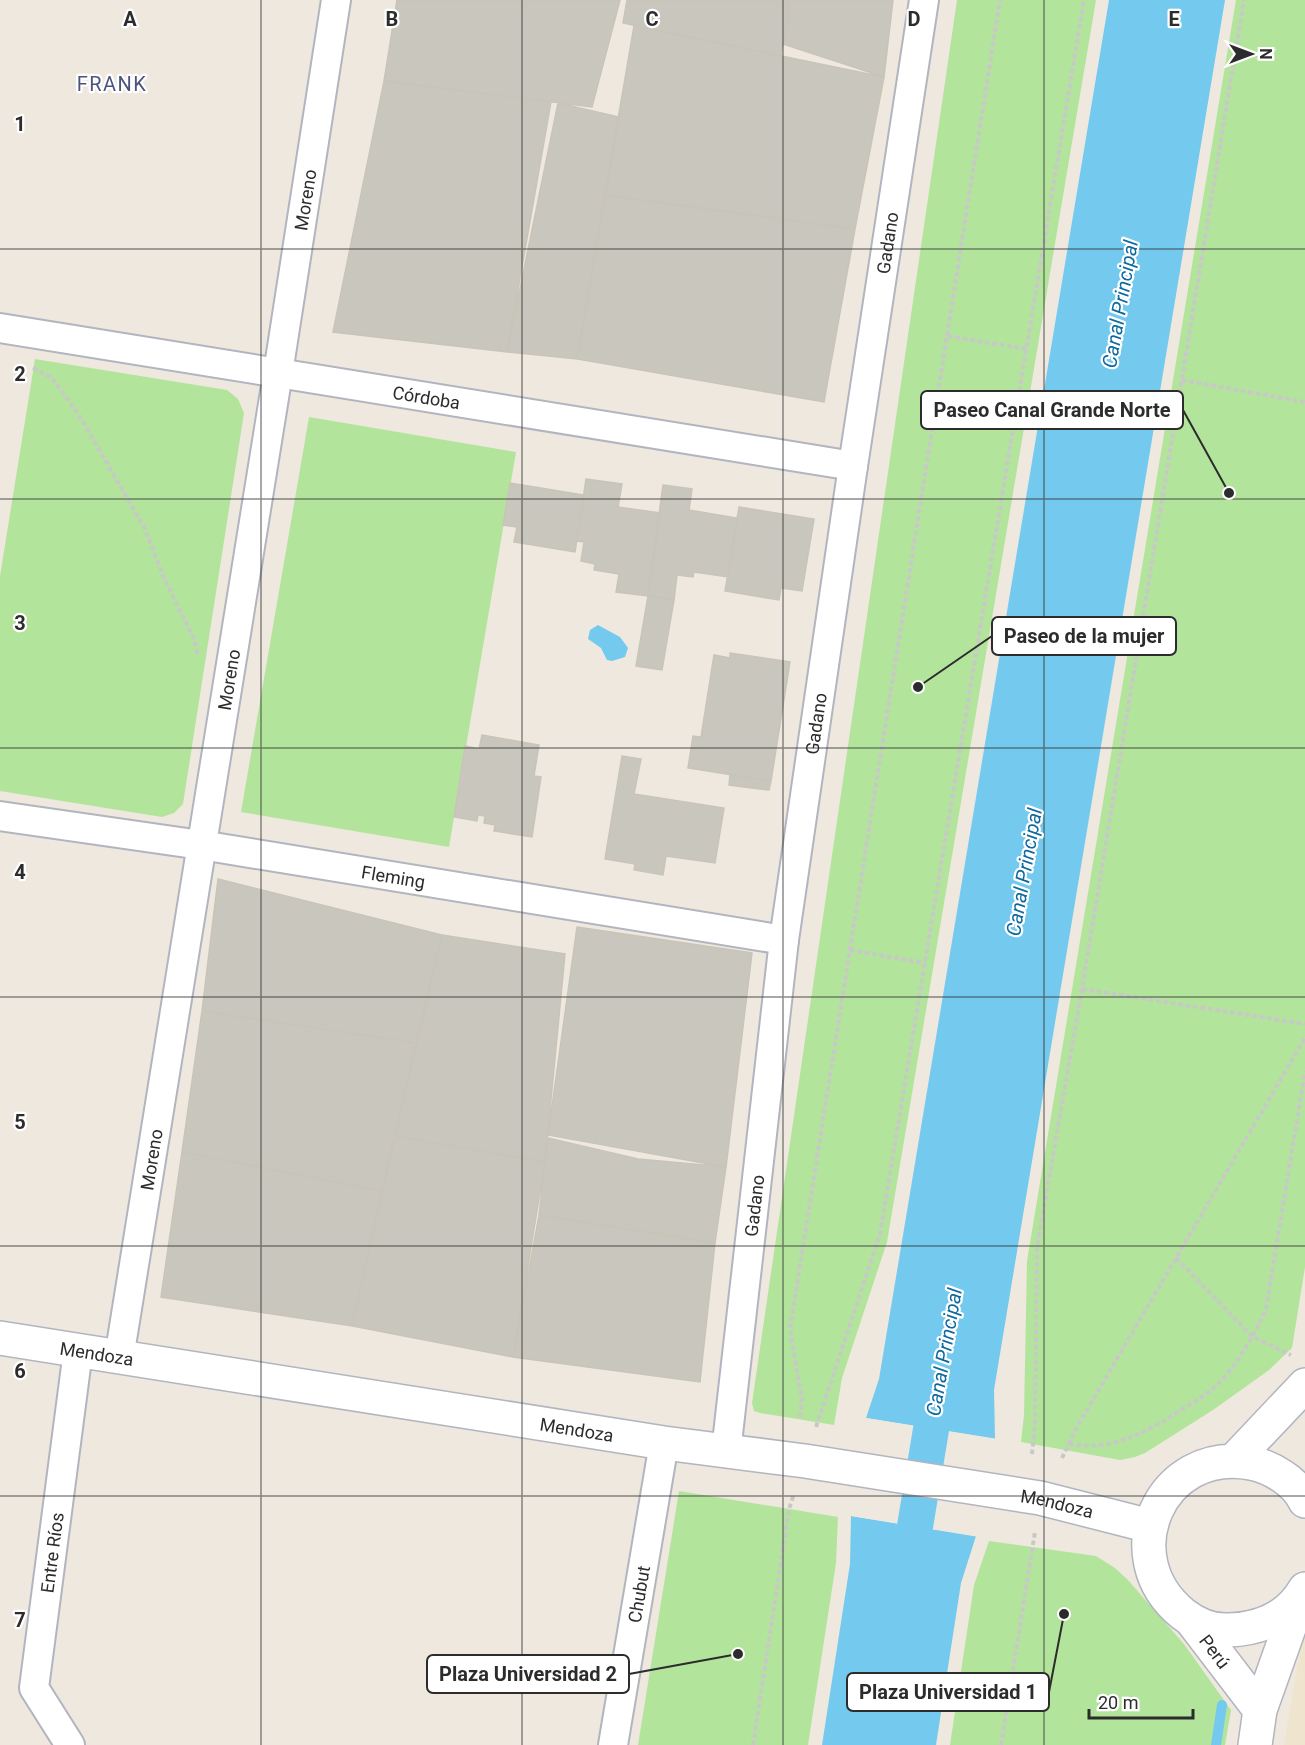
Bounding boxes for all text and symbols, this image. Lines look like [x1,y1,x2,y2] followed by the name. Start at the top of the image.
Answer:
[123,7,137,31] text: A
[386,7,398,31] text: B
[645,7,659,31] text: C
[908,7,921,31] text: D
[1168,7,1180,31] text: E
[1221,24,1281,84] north arrow
[1256,48,1275,60] text: N
[77,72,147,96] district label: FRANK
[14,112,26,136] text: 1
[290,168,320,232] street label: Moreno
[872,211,902,275] street label: Gadano
[1097,238,1143,370] water label: Canal Principal
[14,362,26,386] text: 2
[391,381,462,413] street label: Córdoba
[921,391,1183,429] callout: Paseo Canal Grande Norte
[933,398,1171,422] text: Paseo Canal Grande Norte
[14,611,26,635] text: 3
[992,617,1176,655] callout: Paseo de la mujer
[1004,624,1165,648] text: Paseo de la mujer
[213,648,244,712] street label: Moreno
[801,691,830,756] street label: Gadano
[1001,806,1047,938] water label: Canal Principal
[14,860,26,884] text: 4
[360,861,427,892] street label: Fleming
[14,1110,26,1134] text: 5
[136,1127,166,1192] street label: Moreno
[740,1173,768,1238] street label: Gadano
[921,1286,967,1418] water label: Canal Principal
[58,1337,135,1369] street label: Mendoza
[14,1359,26,1383] text: 6
[539,1413,615,1445] street label: Mendoza
[1019,1485,1096,1522] street label: Mendoza
[36,1511,67,1594] street label: Entre Ríos
[623,1564,654,1624] street label: Chubut
[14,1608,26,1632] text: 7
[1196,1630,1235,1672] street label: Perú
[427,1655,629,1693] callout: Plaza Universidad 2
[439,1662,617,1686] text: Plaza Universidad 2
[847,1673,1049,1711] callout: Plaza Universidad 1
[859,1680,1037,1704] text: Plaza Universidad 1
[1089,1682,1192,1720] scale bar
[1098,1692,1138,1713] text: 20 m

